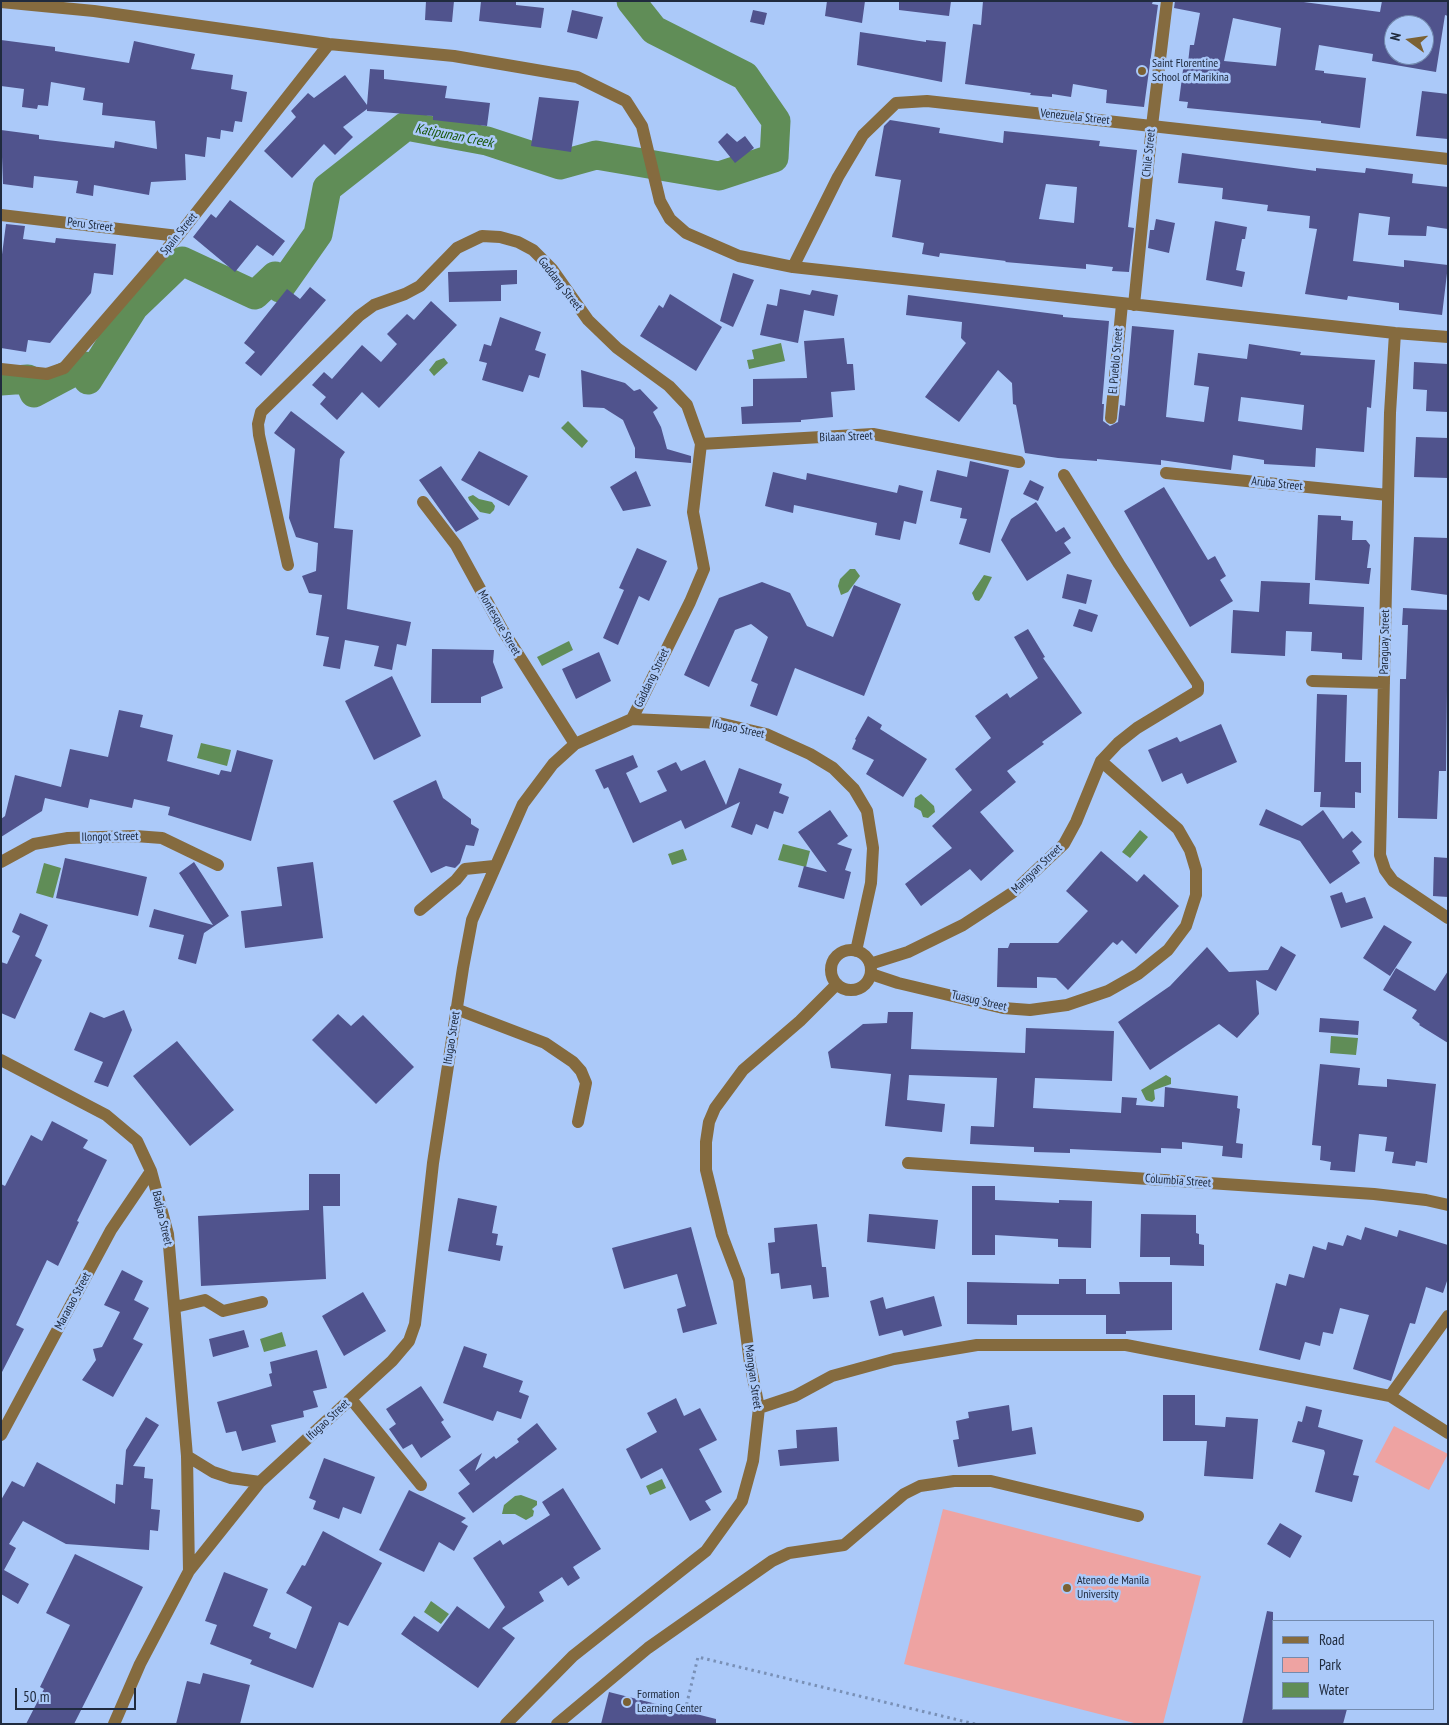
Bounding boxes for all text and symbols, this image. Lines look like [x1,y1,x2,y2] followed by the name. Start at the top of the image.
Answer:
[1384,15,1434,65] north arrow
[1386,31,1405,42] text: N
[1152,57,1229,85] place label: Saint Florentine School of Marikina
[1136,65,1148,77] marker: Saint Florentine School of Marikina
[1040,106,1110,128] street label: Venezuela Street
[414,120,494,152] water label: Katipunan Creek
[1139,128,1159,178] street label: Chile Street
[158,210,200,258] street label: Spain Street
[66,215,114,235] street label: Peru Street
[535,254,585,314] street label: Gaddang Street
[1106,327,1126,395] street label: El Pueblo Street
[819,429,873,445] street label: Bilaan Street
[1251,474,1303,494] street label: Aruba Street
[475,588,523,658] street label: Montesque Street
[1377,609,1393,675] street label: Paraguay Street
[632,646,672,710] street label: Gaddang Street
[710,716,766,742] street label: Ifugao Street
[81,829,139,845] street label: Ilongot Street
[1009,841,1065,897] street label: Mangyan Street
[950,988,1008,1014] street label: Tuasug Street
[441,1010,463,1066] street label: Ifugao Street
[1145,1172,1211,1190] street label: Columbia Street
[149,1189,175,1247] street label: Badjao Street
[52,1270,94,1332] street label: Maranao Street
[741,1344,765,1410] street label: Mangyan Street
[303,1396,353,1444] street label: Ifugao Street
[1077,1574,1149,1602] place label: Ateneo de Manila University
[1061,1582,1073,1594] marker: Ateneo de Manila University
[1272,1620,1434,1710] legend
[1319,1630,1345,1649] text: Road
[1319,1655,1341,1674] text: Park
[18,1678,139,1710] scale bar
[1319,1680,1349,1699] text: Water
[23,1687,49,1706] text: 50 m
[637,1688,702,1716] place label: Formation Learning Center
[621,1696,633,1708] marker: Formation Learning Center

